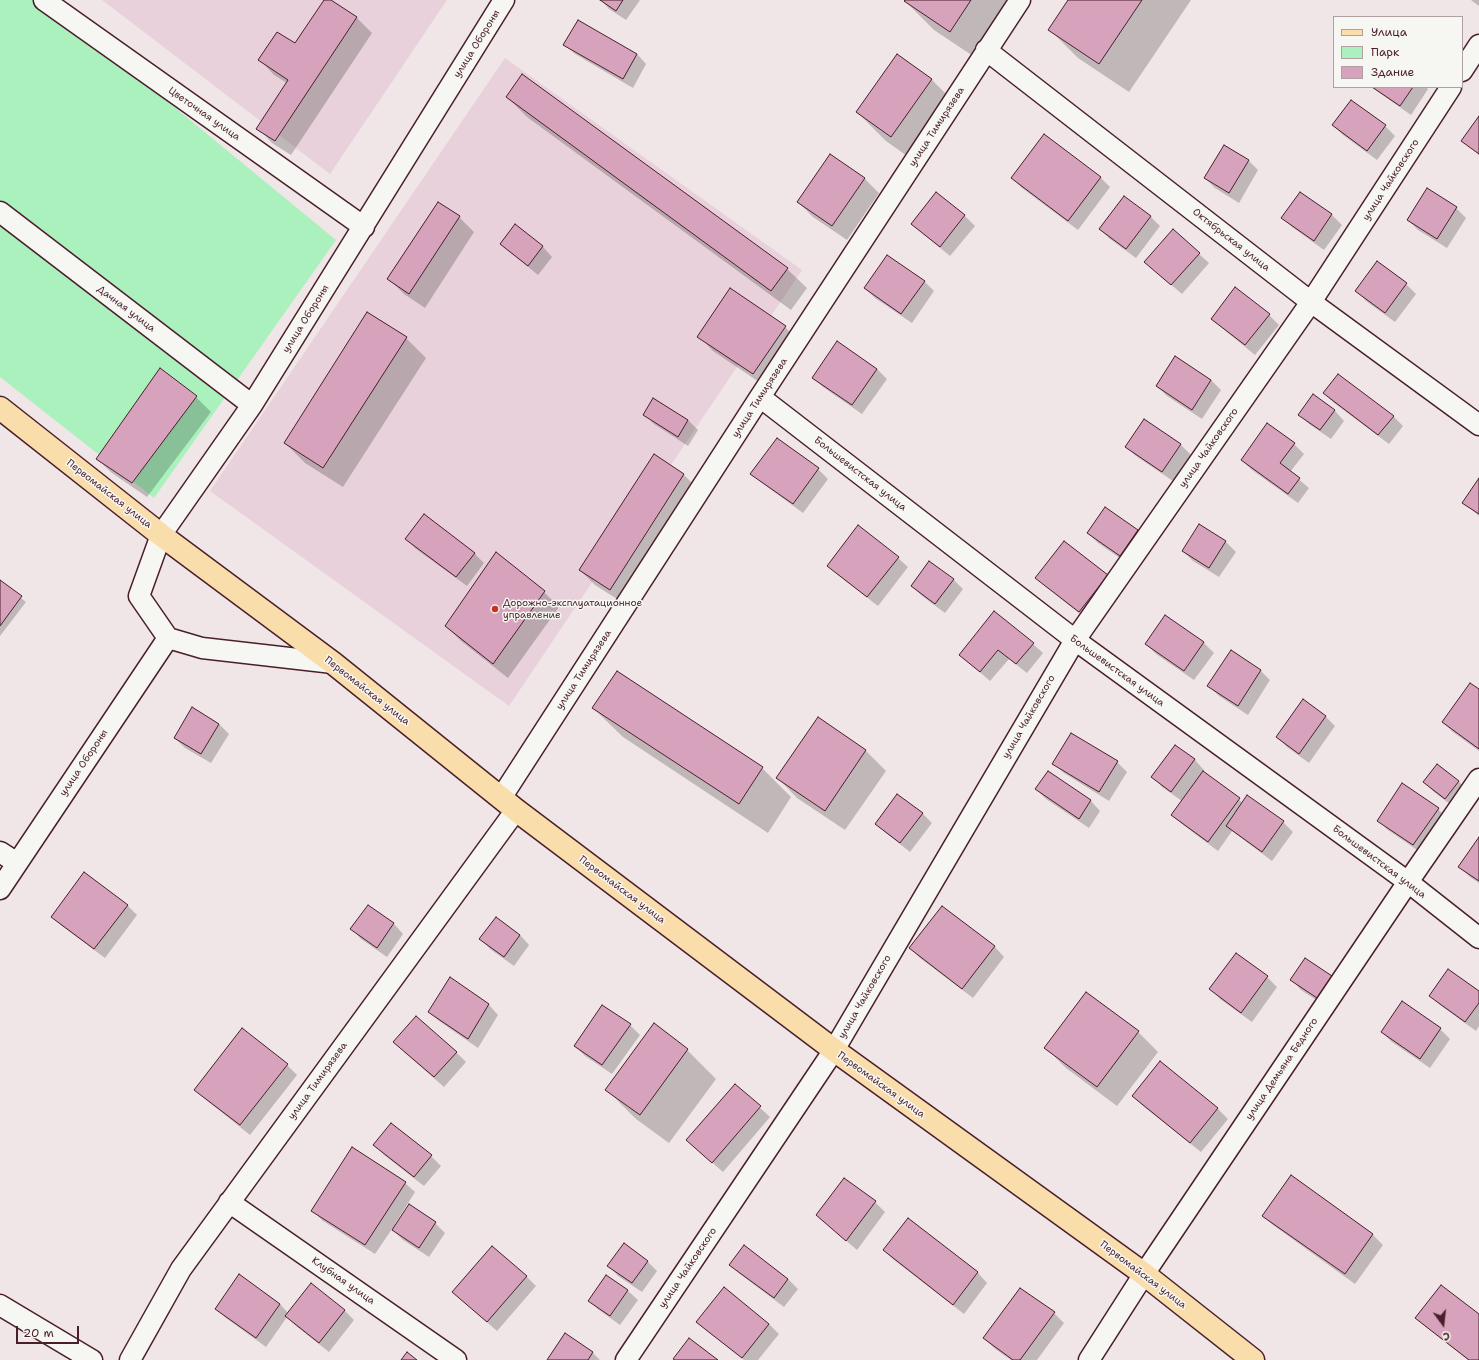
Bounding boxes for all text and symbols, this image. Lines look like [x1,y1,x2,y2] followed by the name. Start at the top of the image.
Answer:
[451,8,503,80] street label: улица Обороны
[1333,16,1463,88] legend
[1371,24,1407,40] text: Улица
[1371,44,1399,60] text: Парк
[1371,64,1414,80] text: Здание
[166,85,242,143] street label: Цветочная улица
[907,85,967,169] street label: улица Тимирязева
[1360,137,1422,223] street label: улица Чайковского
[1190,206,1272,274] street label: Октябрьская улица
[94,283,158,335] street label: Дачная улица
[280,283,332,355] street label: улица Обороны
[730,356,790,440] street label: улица Тимирязева
[1177,406,1241,490] street label: улица Чайковского
[811,434,909,514] street label: Большевистская улица
[64,457,154,531] street label: Первомайская улица
[503,597,642,620] place label: Дорожно-эксплуатационное управление
[490,604,500,614] marker: Дорожно-эксплуатационное управление
[554,628,614,712] street label: улица Тимирязева
[1067,633,1167,709] street label: Большевистская улица
[322,654,412,728] street label: Первомайская улица
[1000,673,1058,761] street label: улица Чайковского
[57,727,111,799] street label: улица Обороны
[1330,823,1428,901] street label: Большевистская улица
[576,854,668,926] street label: Первомайская улица
[836,953,894,1041] street label: улица Чайковского
[1243,1016,1321,1122] street label: улица Демьяна Бедного
[286,1040,350,1122] street label: улица Тимирязева
[835,1049,927,1121] street label: Первомайская улица
[657,1225,719,1311] street label: улица Чайковского
[1097,1239,1189,1311] street label: Первомайская улица
[309,1255,377,1307] street label: Клубная улица
[1423,1304,1463,1344] north arrow
[18,1318,81,1344] scale bar
[23,1325,54,1341] text: 20 m
[1441,1328,1451,1344] text: С

